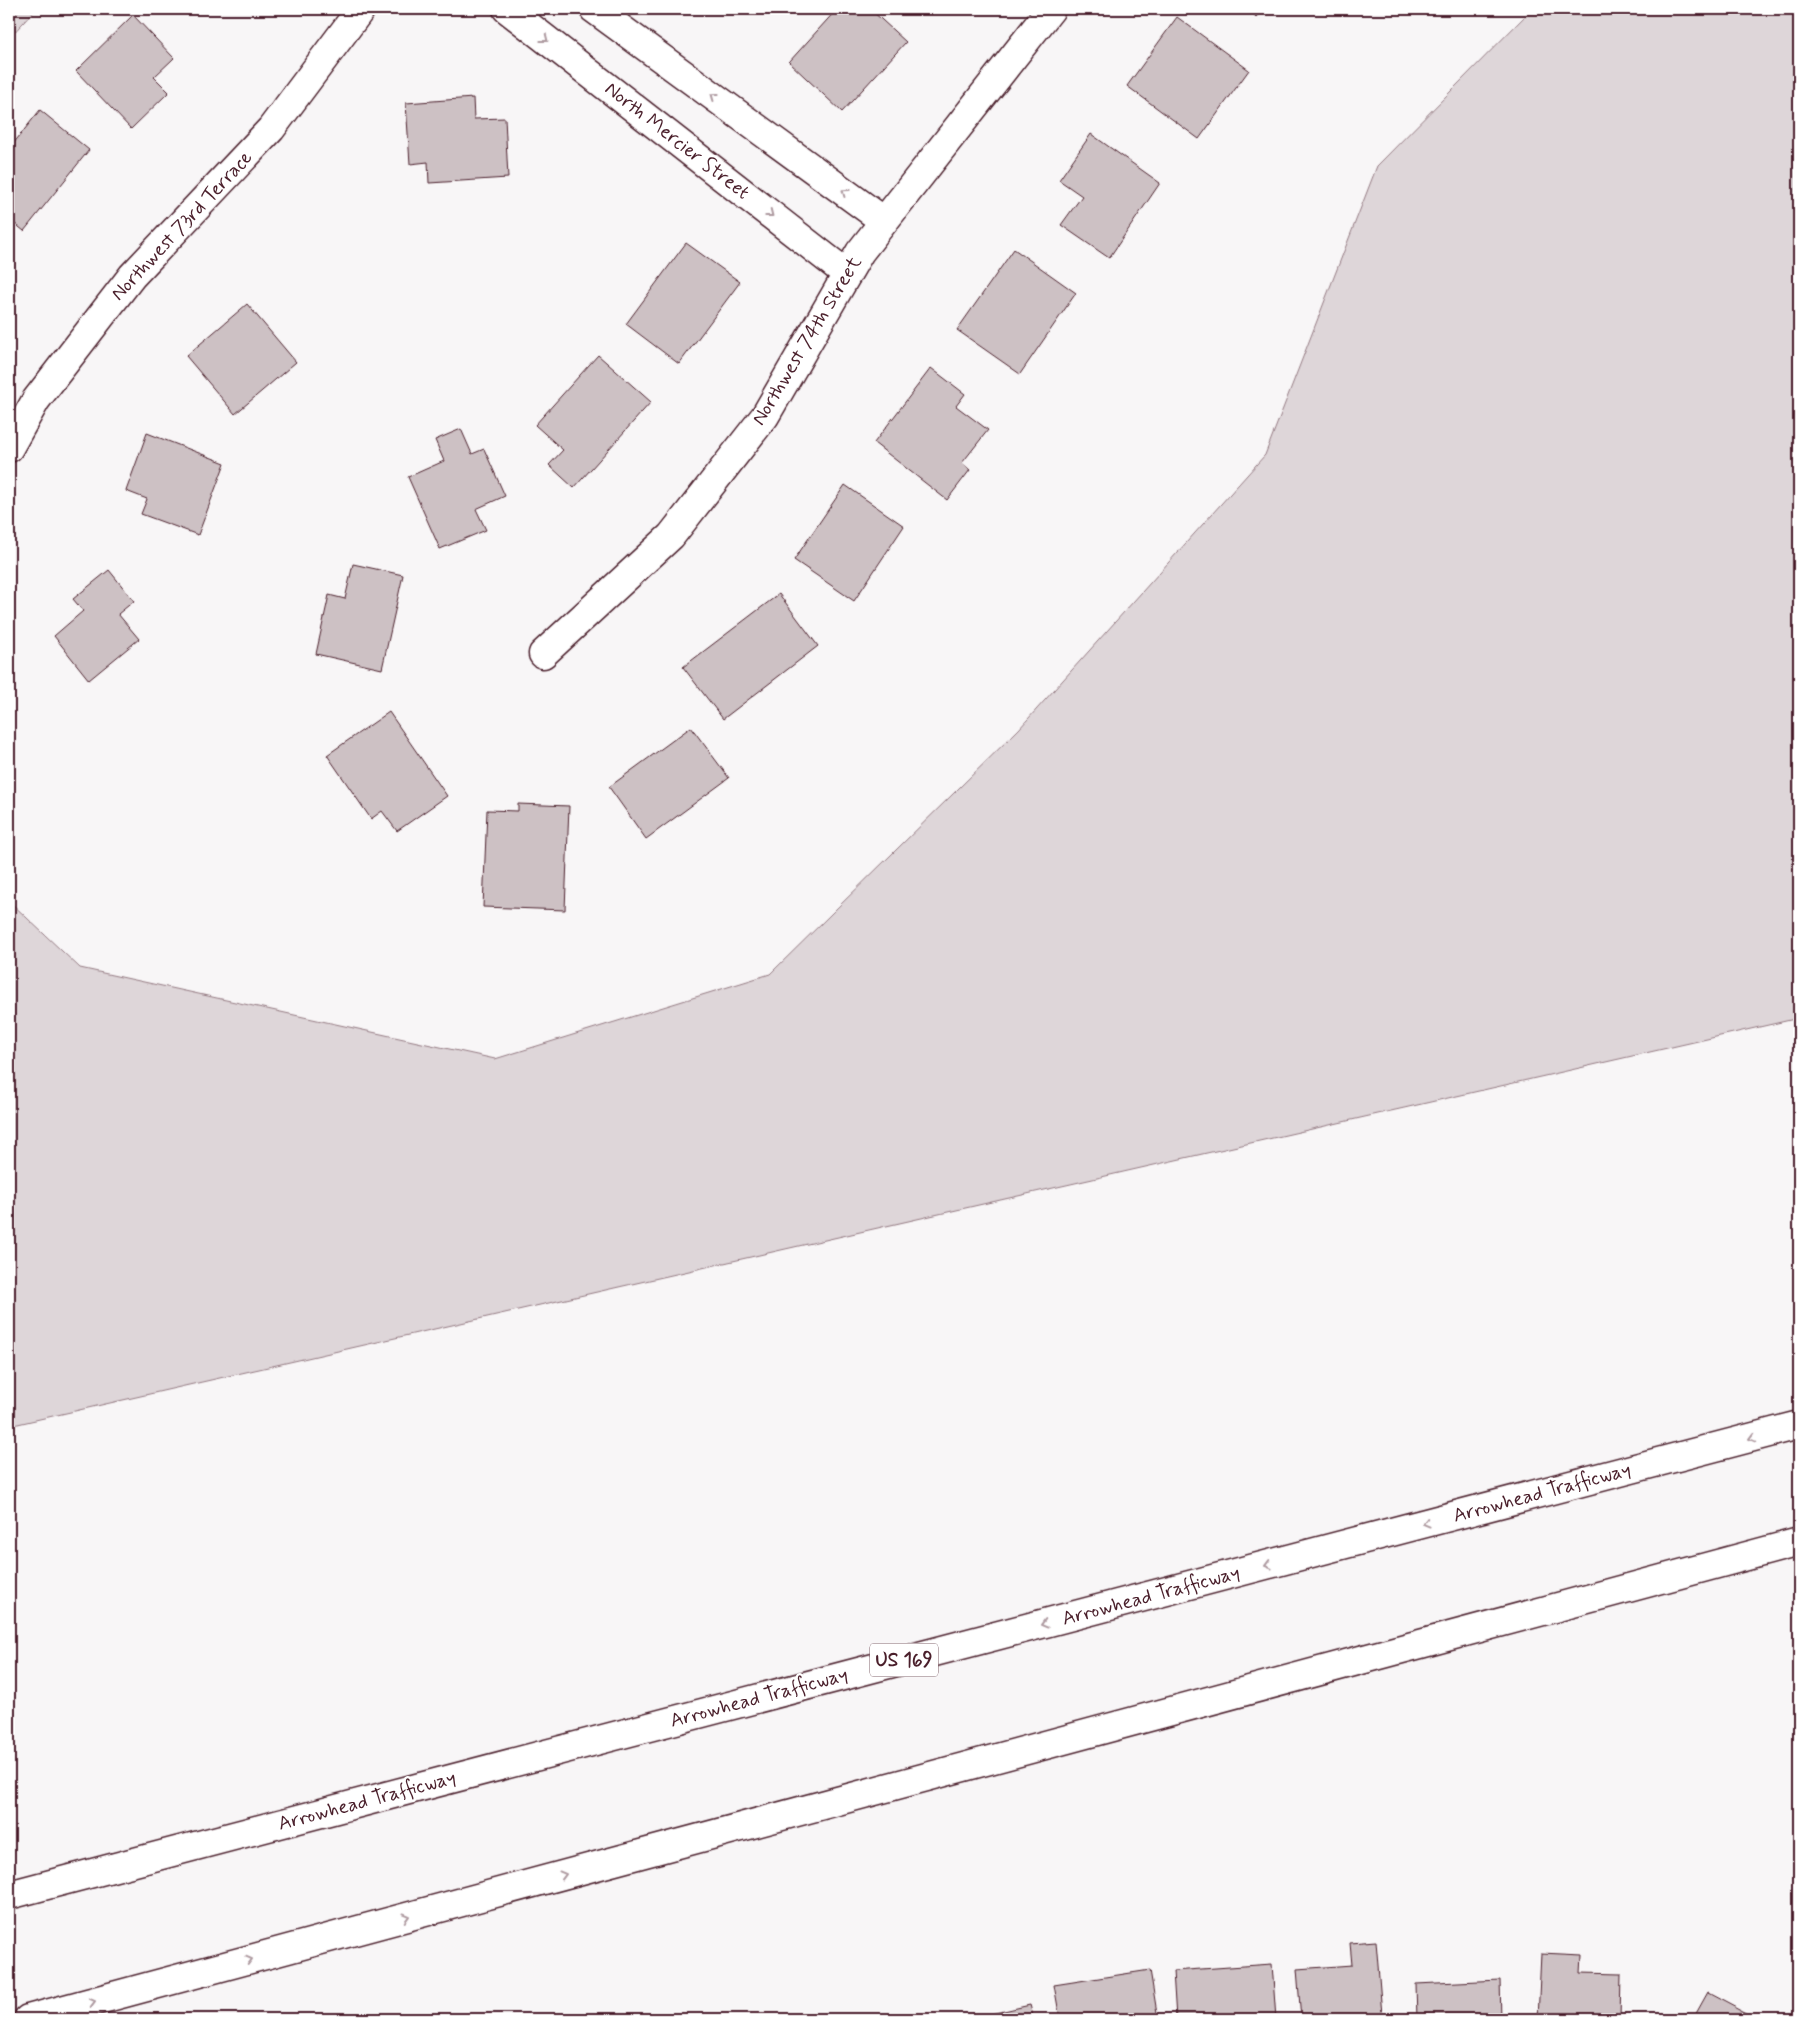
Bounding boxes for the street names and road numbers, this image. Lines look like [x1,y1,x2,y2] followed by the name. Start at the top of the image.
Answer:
[599,76,755,206] street label: North Mercier Street
[105,145,259,307] street label: Northwest 73rd Terrace
[746,251,868,431] street label: Northwest 74th Street
[1450,1456,1634,1530] street label: Arrowhead Trafficway
[1059,1559,1243,1633] street label: Arrowhead Trafficway
[870,1644,938,1676] road number: US 169
[667,1661,851,1735] street label: Arrowhead Trafficway
[275,1764,459,1838] street label: Arrowhead Trafficway

